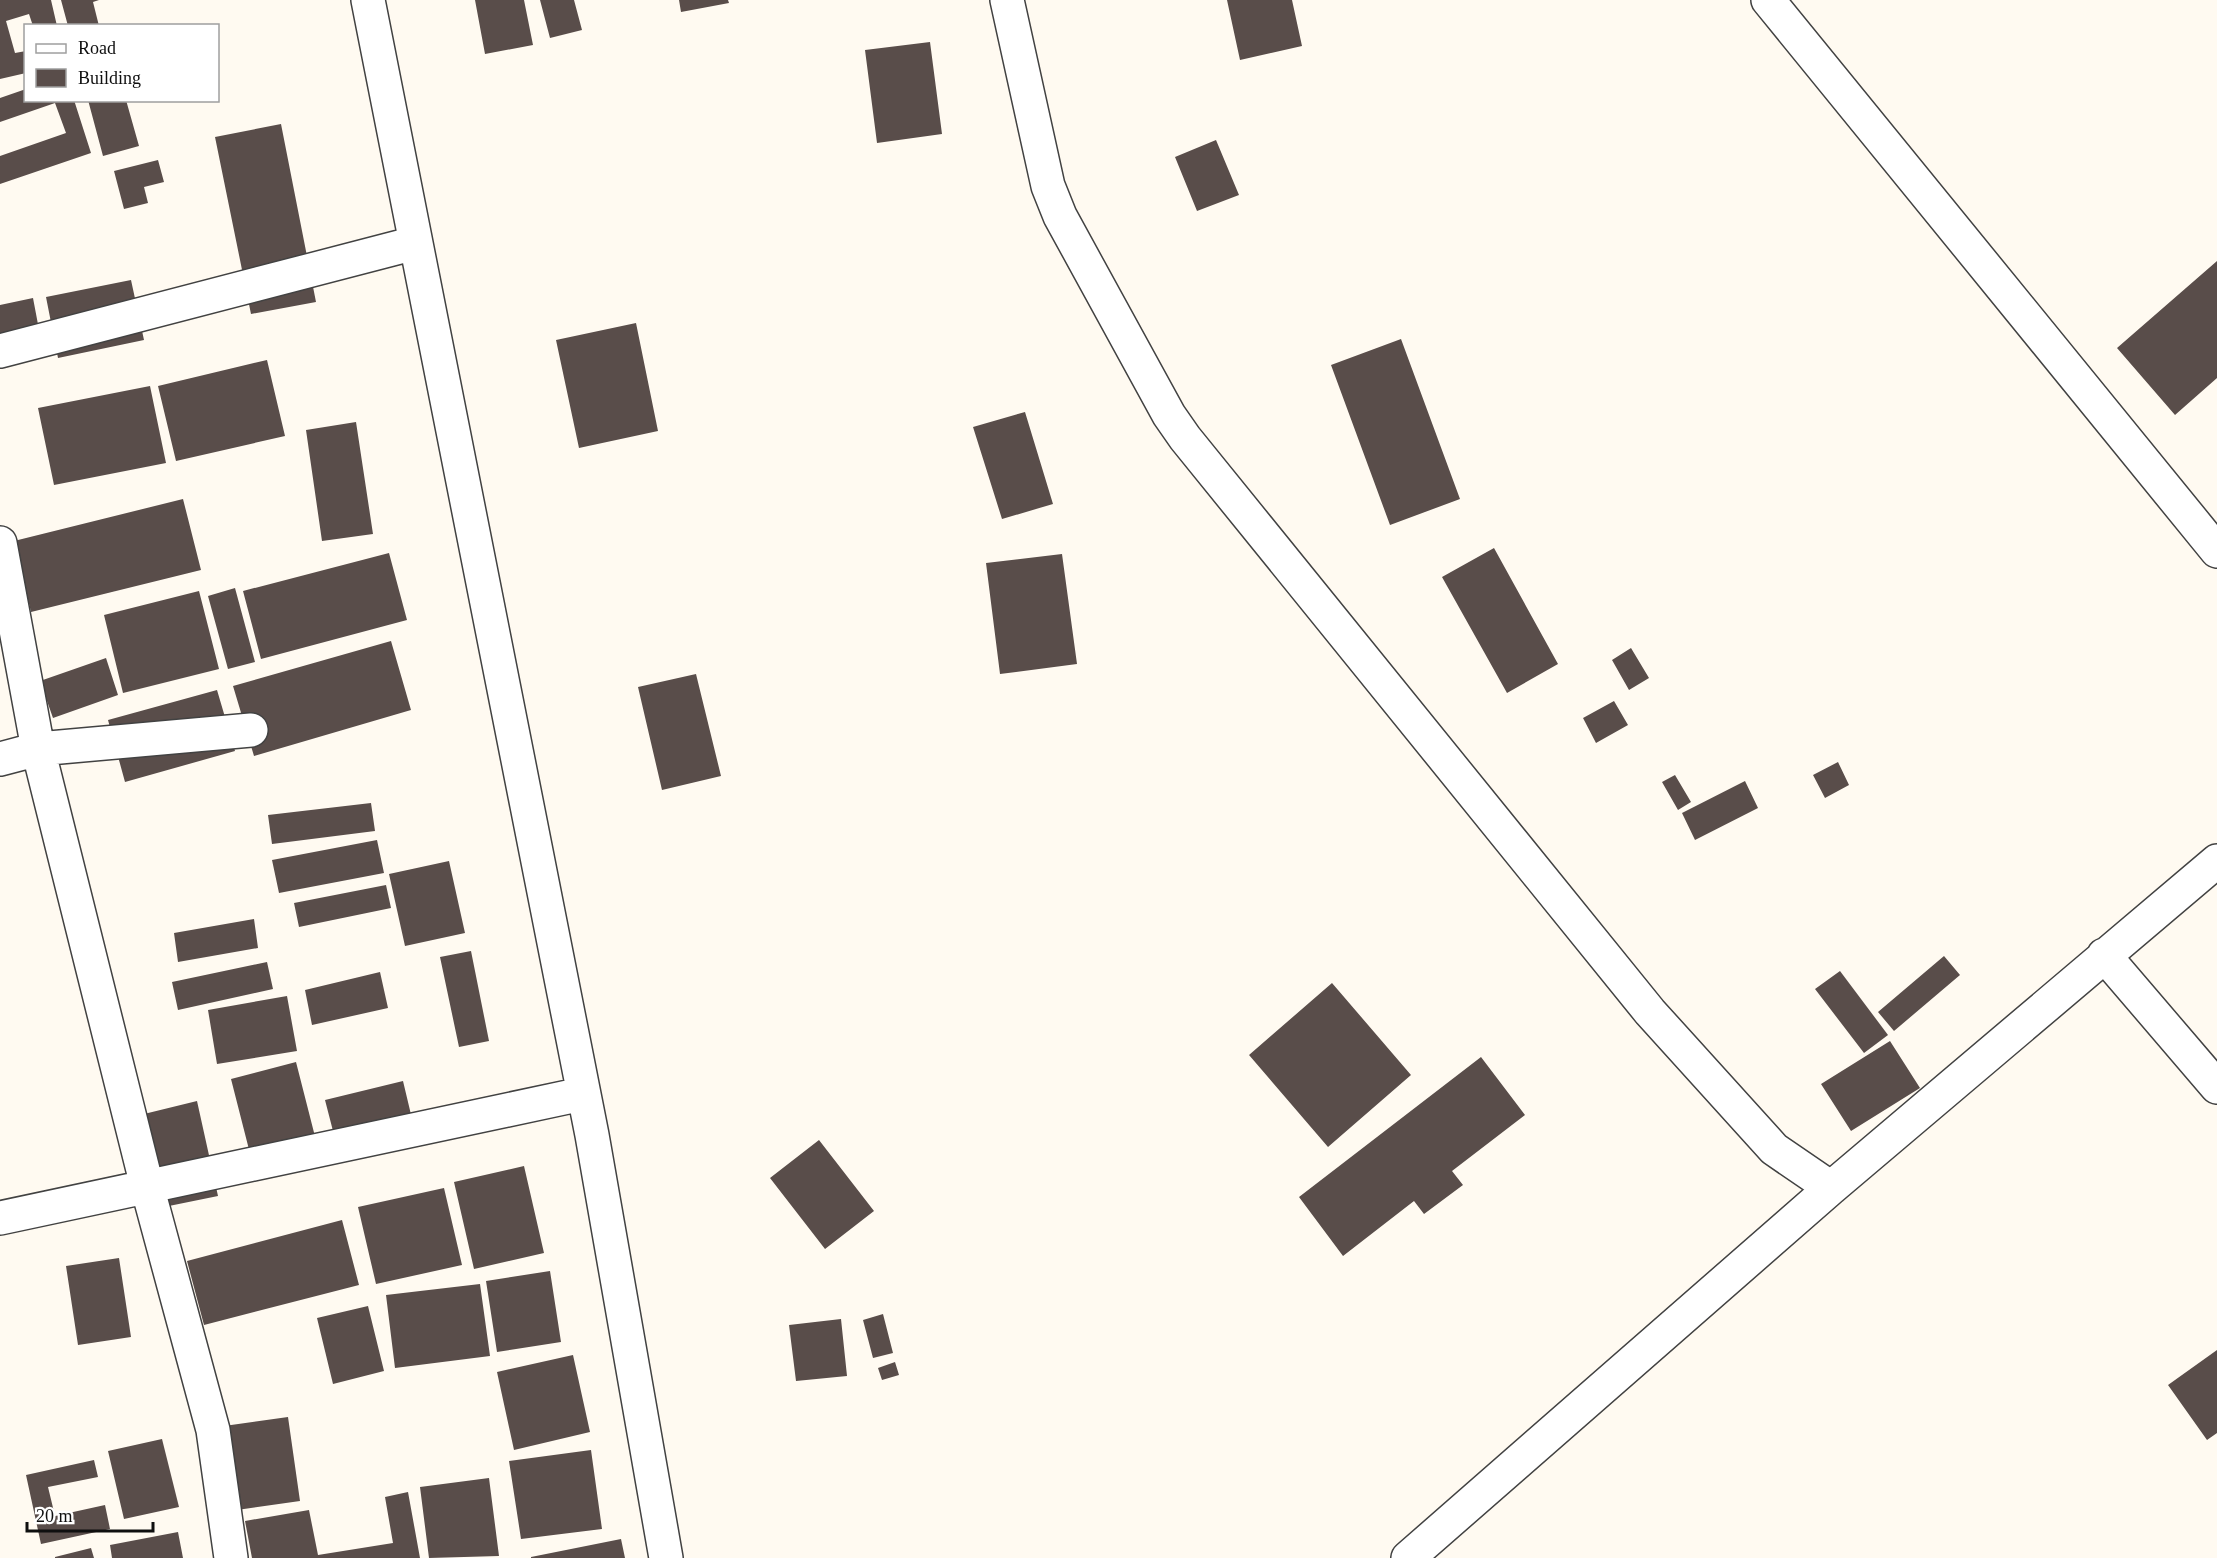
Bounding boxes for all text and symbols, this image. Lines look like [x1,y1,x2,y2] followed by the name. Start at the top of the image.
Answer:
[24,24,219,102] legend
[78,38,116,58] text: Road
[78,68,141,88] text: Building
[27,1495,153,1533] scale bar
[36,1506,73,1526] text: 20 m

